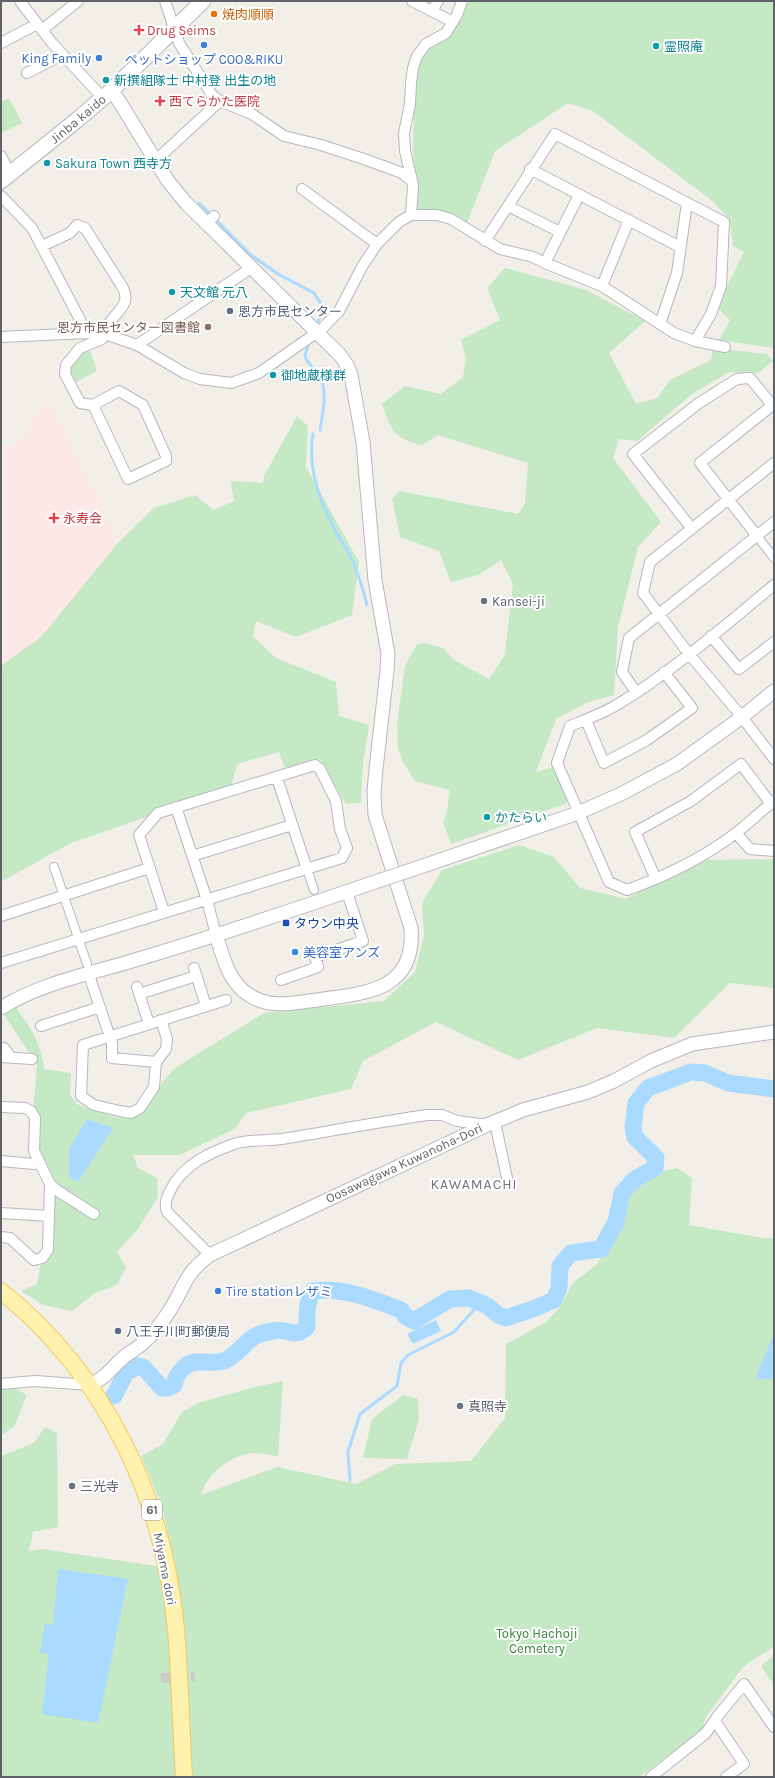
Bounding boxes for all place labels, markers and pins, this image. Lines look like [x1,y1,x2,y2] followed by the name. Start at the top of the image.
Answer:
[222,7,274,22] place label: 焼肉順順
[209,9,219,19] marker: 焼肉順順
[147,23,216,38] place label: Drug Seims
[134,25,144,35] marker: Drug Seims
[664,39,703,54] place label: 霊照庵
[199,40,209,50] marker: ペットショップ COO&RIKU
[651,41,661,51] marker: 霊照庵
[22,51,91,66] place label: King Family
[125,52,283,67] place label: ペットショップ COO&RIKU
[94,53,104,63] marker: King Family
[114,73,276,88] place label: 新撰組隊士 中村登 出生の地
[101,75,111,85] marker: 新撰組隊士 中村登 出生の地
[169,94,260,109] place label: 西てらかた医院
[154,95,166,107] marker: 西てらかた医院
[55,156,172,171] place label: Sakura Town 西寺方
[42,158,52,168] marker: Sakura Town 西寺方
[180,285,248,300] place label: 天文館 元八
[167,287,177,297] marker: 天文館 元八
[238,304,342,319] place label: 恩方市民センター
[225,306,235,316] marker: 恩方市民センター
[57,320,200,335] place label: 恩方市民センター図書館
[203,322,213,332] marker: 恩方市民センター図書館
[281,368,346,383] place label: 御地蔵様群
[268,370,278,380] marker: 御地蔵様群
[63,511,102,526] place label: 永寿会
[48,512,60,524] marker: 永寿会
[492,594,545,609] place label: Kansei-ji
[479,596,489,606] marker: Kansei-ji
[495,810,547,825] place label: かたらい
[482,812,492,822] marker: かたらい
[294,916,359,931] place label: タウン中央
[281,918,291,928] marker: タウン中央
[303,945,380,960] place label: 美容室アンズ
[290,947,300,957] marker: 美容室アンズ
[226,1284,332,1299] place label: Tire stationレザミ
[213,1286,223,1296] marker: Tire stationレザミ
[126,1324,230,1339] place label: 八王子川町郵便局
[113,1326,123,1336] marker: 八王子川町郵便局
[468,1399,507,1414] place label: 真照寺
[455,1401,465,1411] marker: 真照寺
[80,1479,119,1494] place label: 三光寺
[67,1481,77,1491] marker: 三光寺

